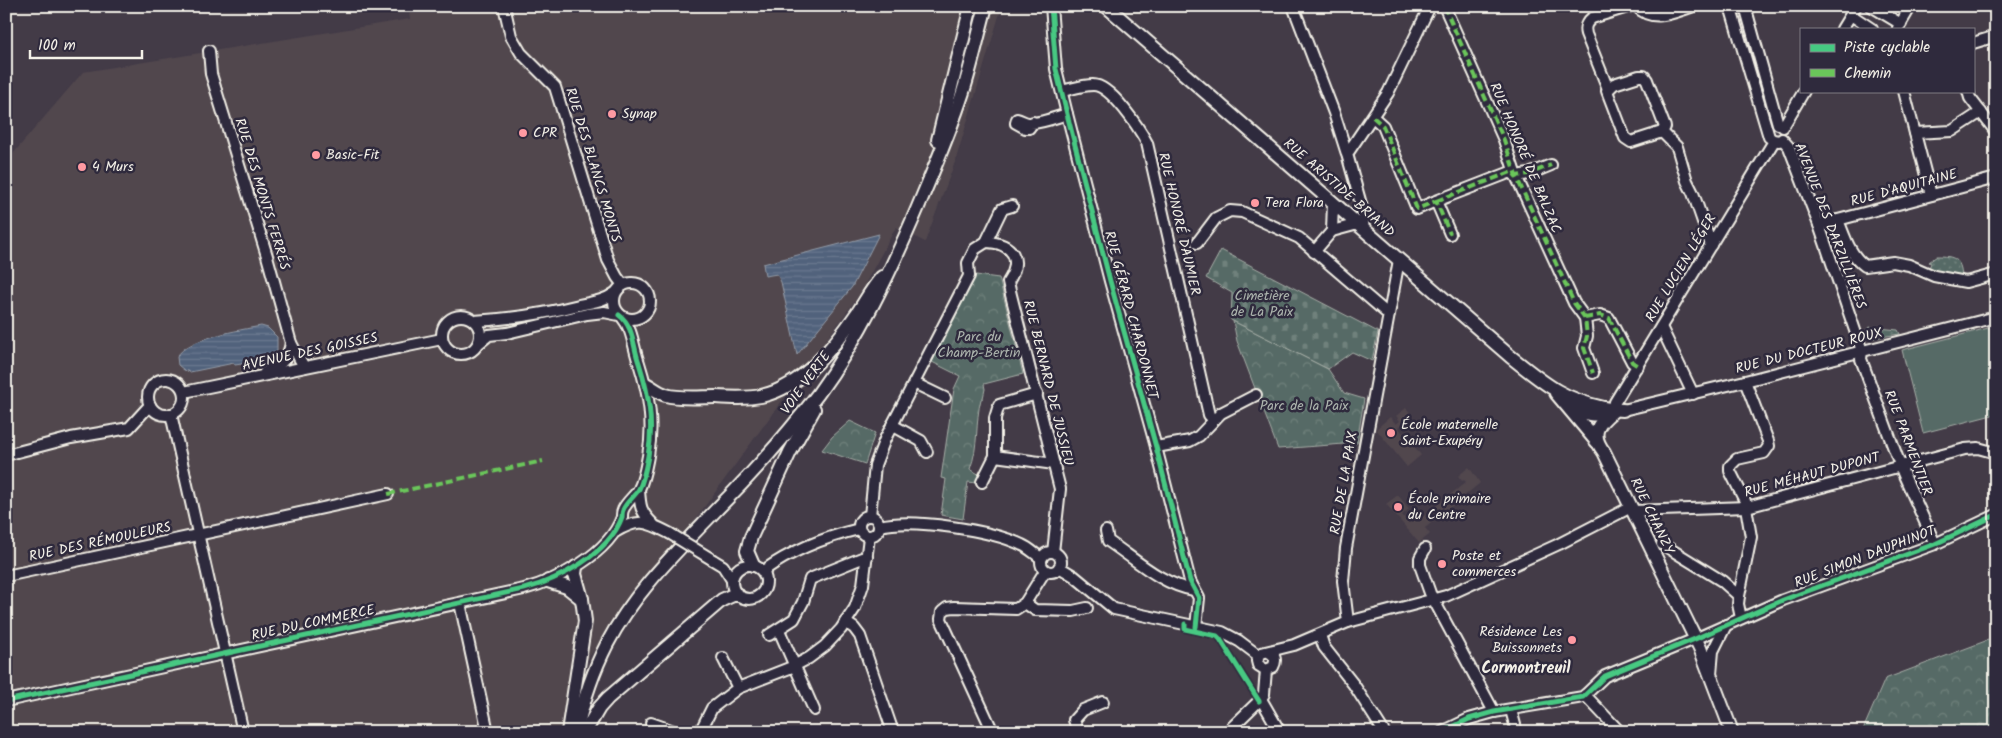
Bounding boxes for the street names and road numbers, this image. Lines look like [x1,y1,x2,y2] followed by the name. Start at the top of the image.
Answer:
[1483,79,1567,237] street label: RUE HONORÉ DE BALZAC
[559,85,627,246] street label: RUE DES BLANCS MONTS
[228,115,296,273] street label: RUE DES MONTS FERRÉS
[1278,133,1400,243] street label: RUE ARISTIDE BRIAND
[1788,140,1872,313] street label: AVENUE DES DARZILLIÈRES
[1152,150,1206,298] street label: RUE HONORÉ DAUMIER
[1848,163,1961,213] street label: RUE D'AQUITAINE
[1640,210,1722,326] street label: RUE LUCIEN LÉGER
[1098,228,1164,403] street label: RUE GÉRARD CHARDONNET
[1017,298,1079,468] street label: RUE BERNARD DE JUSSIEU
[1733,322,1885,380] street label: RUE DU DOCTEUR ROUX
[240,327,380,377] street label: AVENUE DES GOISSES
[775,346,837,419] street label: VOIE VERTE
[1878,387,1938,499] street label: RUE PARMENTIER
[1324,430,1364,536] street label: RUE DE LA PAIX
[1742,446,1884,504] street label: RUE MÉHAUT DUPONT
[1624,474,1680,559] street label: RUE CHANZY
[27,516,174,568] street label: RUE DES RÉMOULEURS
[1791,519,1940,594] street label: RUE SIMON DAUPHINOT
[249,599,377,647] street label: RUE DU COMMERCE

